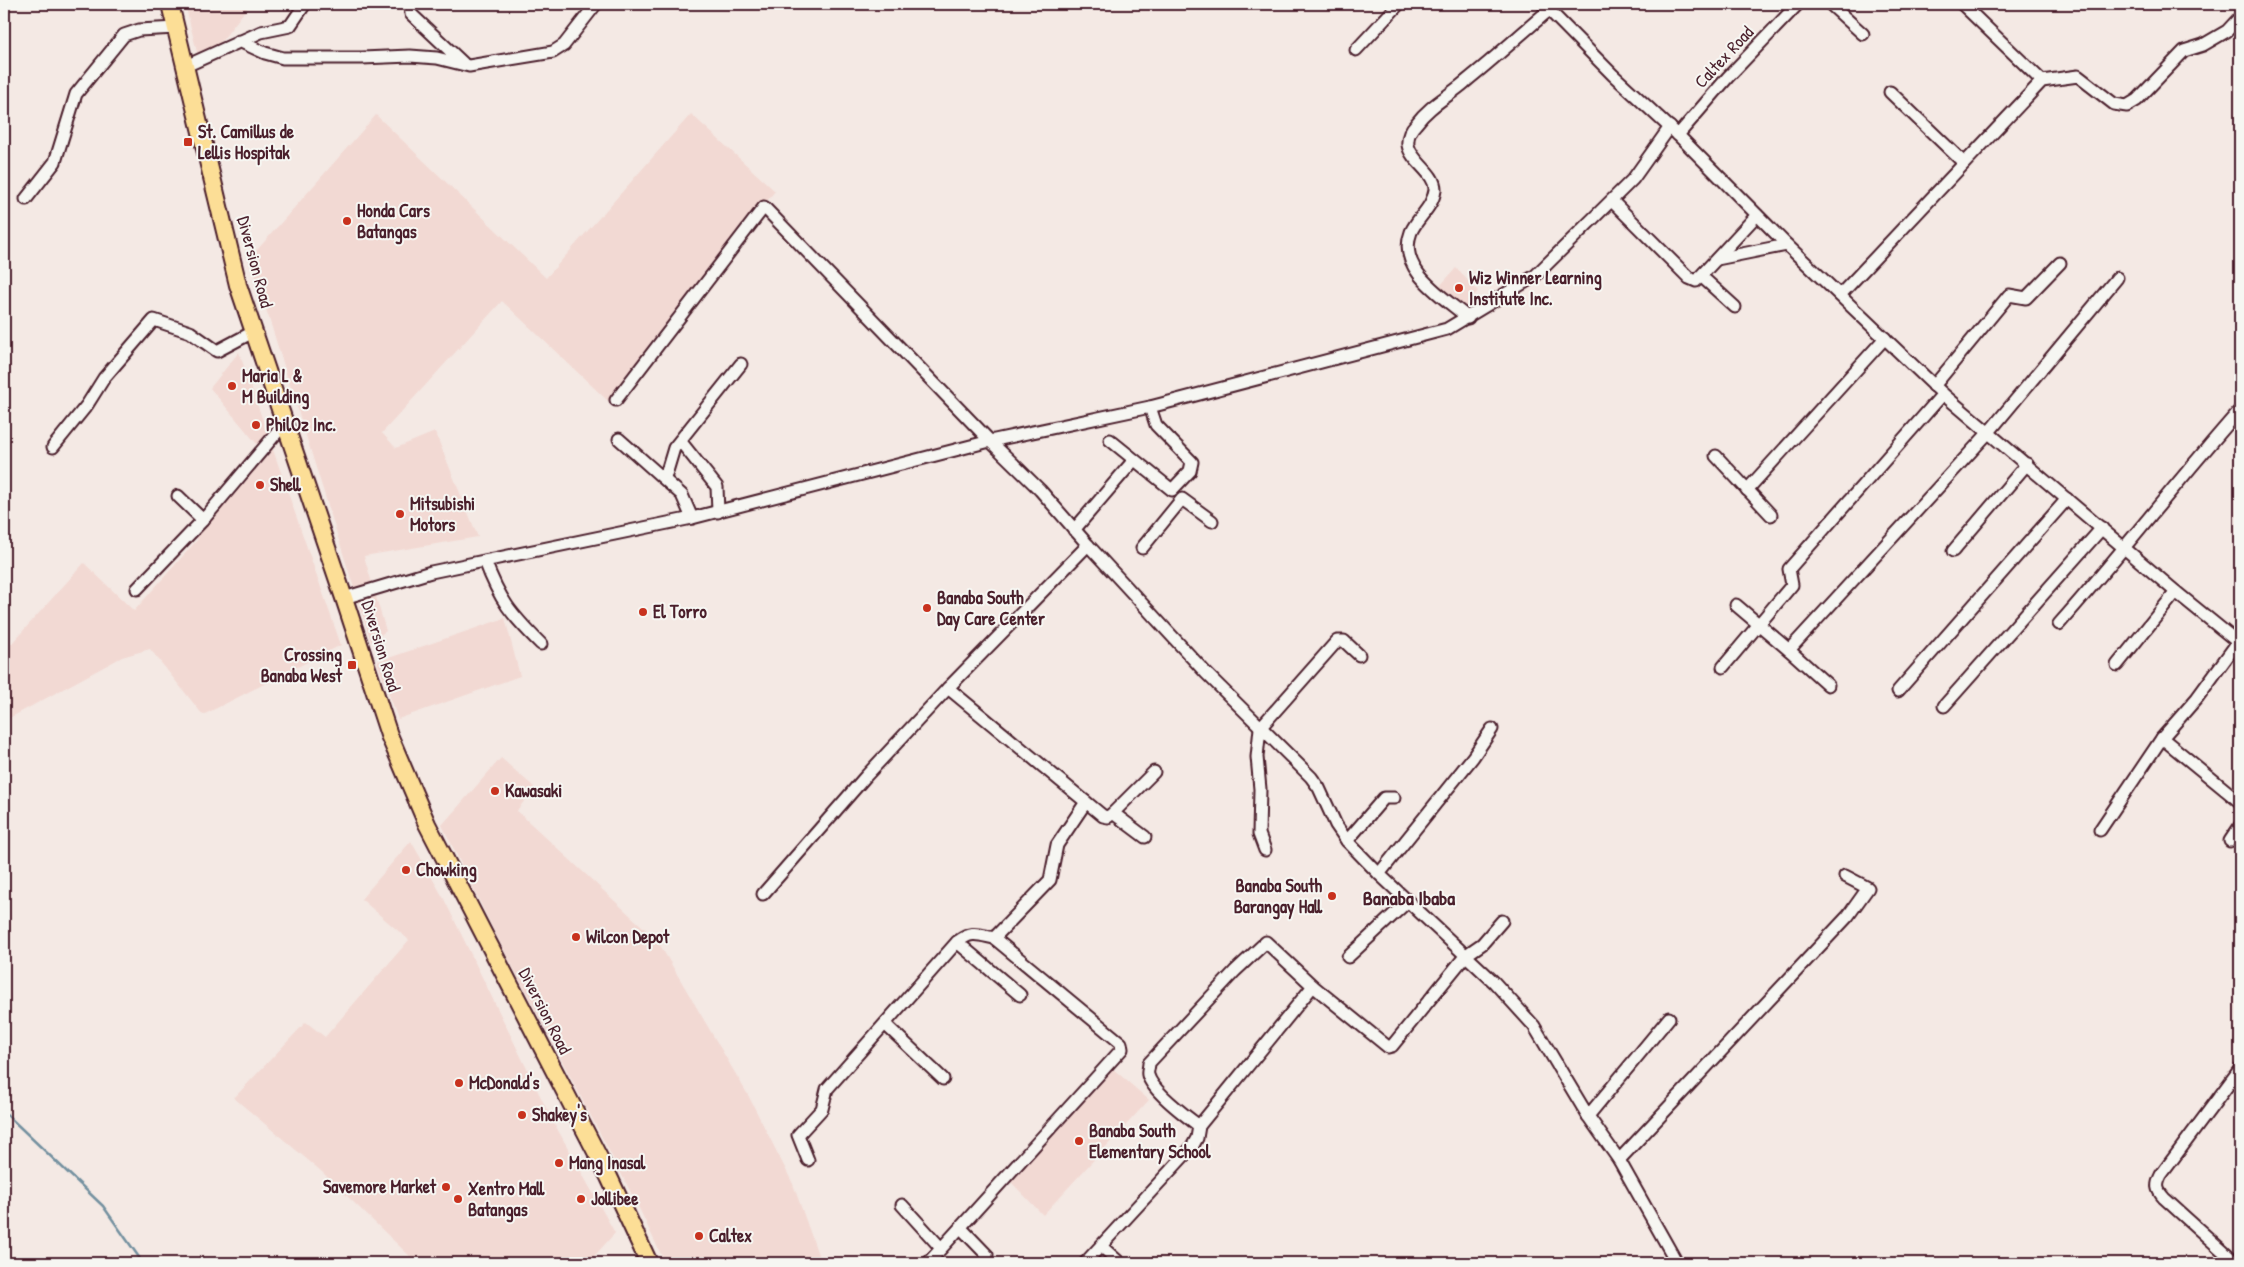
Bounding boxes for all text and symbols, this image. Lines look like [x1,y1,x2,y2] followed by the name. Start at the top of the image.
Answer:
[1688,20,1759,93] street label: Caltex Road
[198,119,295,166] place label: St. Camillus de Lellis Hospitak
[182,136,194,148] marker: St. Camillus de Lellis Hospitak
[357,198,430,245] place label: Honda Cars Batangas
[231,213,280,310] street label: Diversion Road
[341,215,353,227] marker: Honda Cars Batangas
[1469,265,1602,311] place label: Wiz Winner Learning Institute Inc.
[1453,282,1465,294] marker: Wiz Winner Learning Institute Inc.
[242,363,309,410] place label: Maria L & M Building
[226,380,238,392] marker: Maria L & M Building
[266,412,336,437] place label: PhilOz Inc.
[250,419,262,431] marker: PhilOz Inc.
[270,472,302,497] place label: Shell
[254,479,266,491] marker: Shell
[410,491,475,537] place label: Mitsubishi Motors
[394,508,406,520] marker: Mitsubishi Motors
[937,585,1045,632] place label: Banaba South Day Care Center
[356,597,407,694] street label: Diversion Road
[653,599,707,624] place label: El Torro
[921,602,933,614] marker: Banaba South Day Care Center
[637,606,649,618] marker: El Torro
[261,642,343,688] place label: Crossing Banaba West
[346,659,358,671] marker: Crossing Banaba West
[505,778,562,803] place label: Kawasaki
[489,785,501,797] marker: Kawasaki
[416,857,477,883] place label: Chowking
[400,864,412,876] marker: Chowking
[1234,873,1323,920] place label: Banaba South Barangay Hall
[1363,884,1455,911] district label: Banaba Ibaba
[1326,890,1338,902] marker: Banaba South Barangay Hall
[586,924,670,950] place label: Wilcon Depot
[570,931,582,943] marker: Wilcon Depot
[513,963,578,1058] street label: Diversion Road
[469,1070,539,1095] place label: McDonald's
[453,1077,465,1089] marker: McDonald's
[532,1102,587,1128] place label: Shakey's
[516,1109,528,1121] marker: Shakey's
[1089,1118,1212,1165] place label: Banaba South Elementary School
[1073,1135,1085,1147] marker: Banaba South Elementary School
[569,1150,646,1176] place label: Mang Inasal
[553,1157,565,1169] marker: Mang Inasal
[323,1174,437,1199] place label: Savemore Market
[468,1176,545,1223] place label: Xentro Mall Batangas
[440,1181,452,1193] marker: Savemore Market
[591,1186,639,1211] place label: Jollibee
[452,1193,464,1205] marker: Xentro Mall Batangas
[575,1193,587,1205] marker: Jollibee
[709,1223,752,1248] place label: Caltex
[693,1230,705,1242] marker: Caltex

